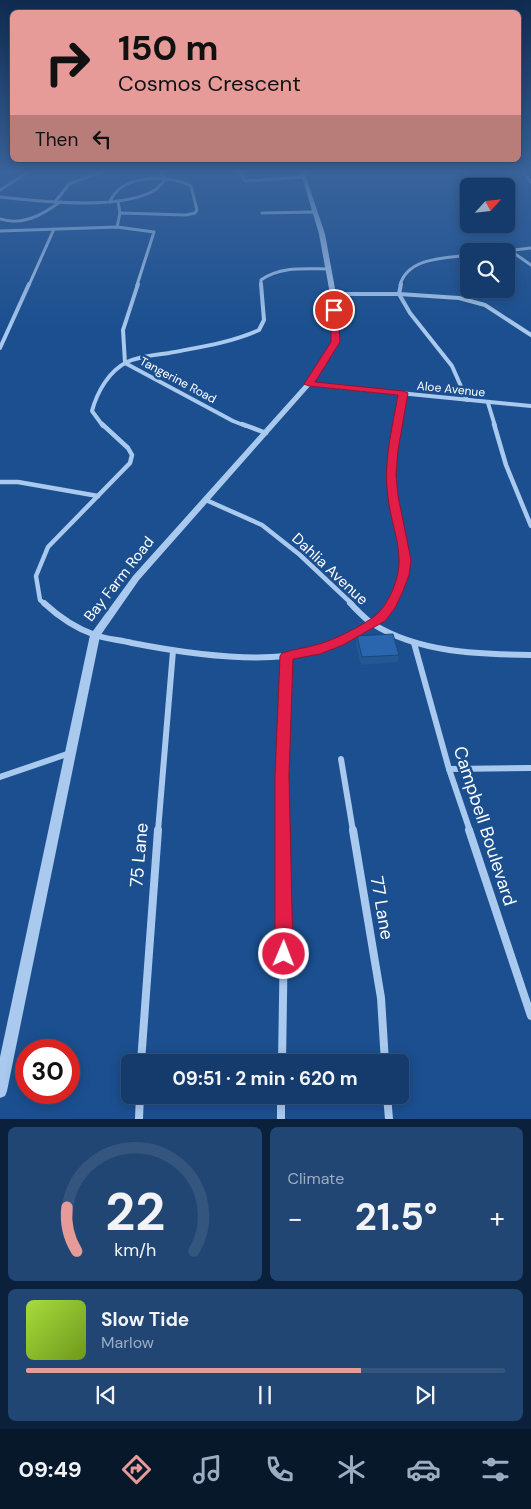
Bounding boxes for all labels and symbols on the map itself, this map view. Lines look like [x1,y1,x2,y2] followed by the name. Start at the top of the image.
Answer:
[460,178,515,232] north arrow
[313,289,355,331] pin
[137,353,219,407] street label: Tangerine Road
[416,377,486,401] street label: Aloe Avenue
[288,529,372,609] street label: Dahlia Avenue
[79,532,159,626] street label: Bay Farm Road
[448,743,522,909] street label: Campbell Boulevard
[124,822,154,888] street label: 75 Lane
[365,874,399,942] street label: 77 Lane
[257,927,309,979] position arrow
[15,1039,80,1104] speed limit sign: 30

